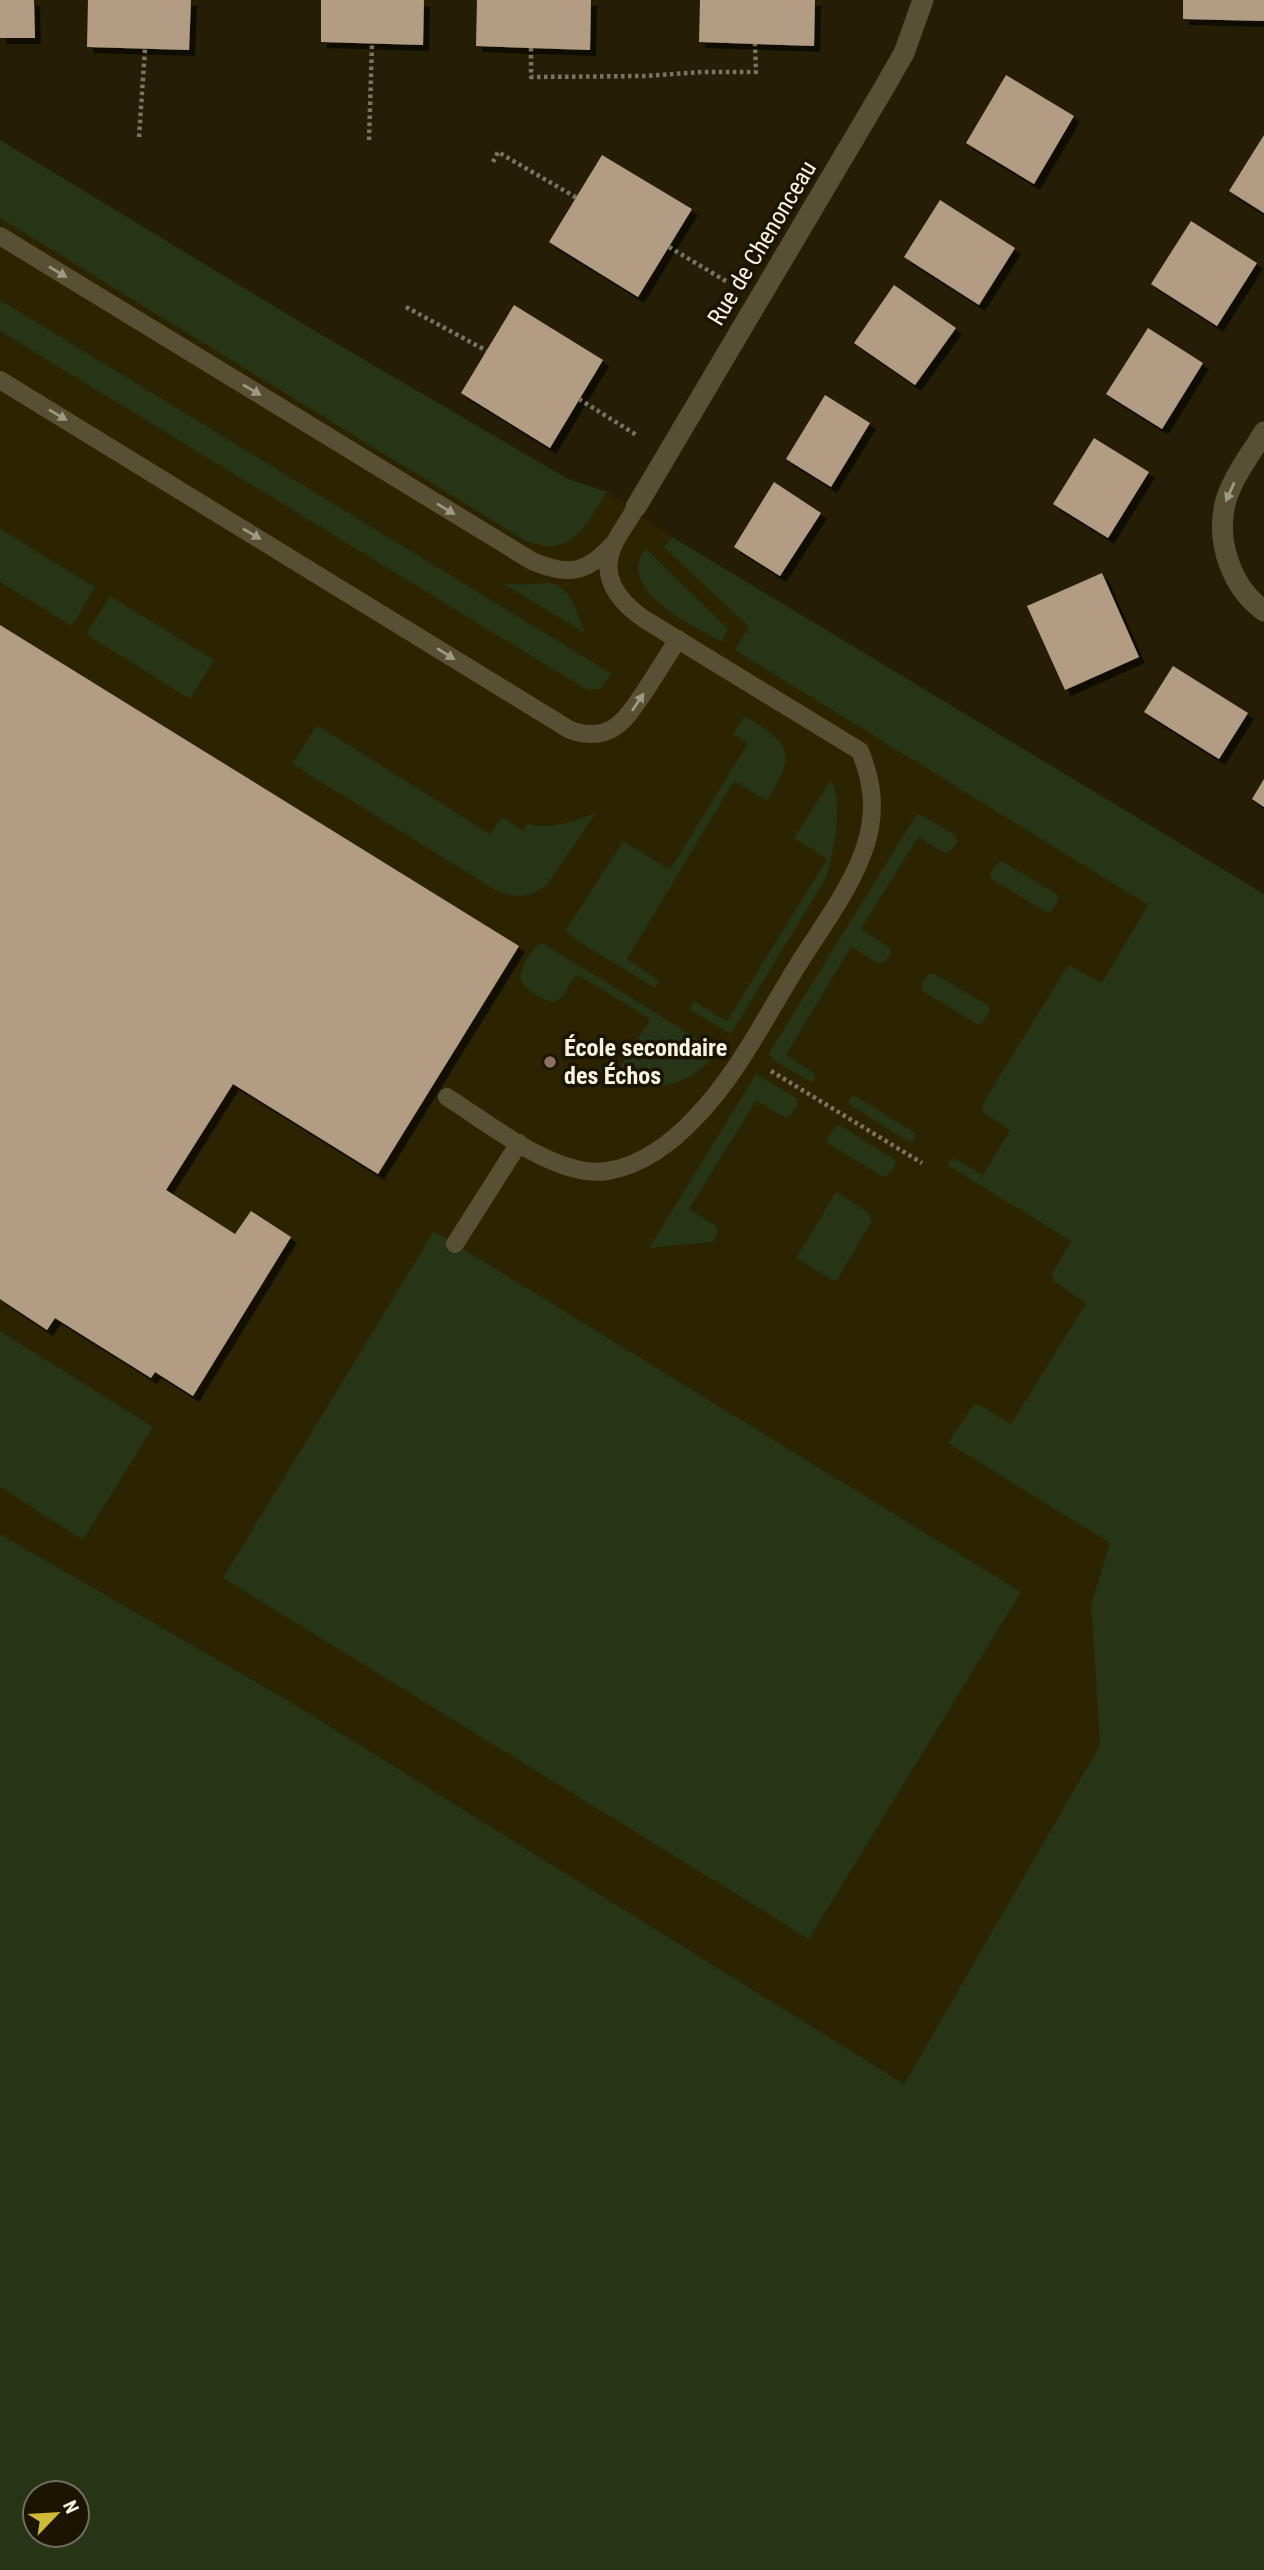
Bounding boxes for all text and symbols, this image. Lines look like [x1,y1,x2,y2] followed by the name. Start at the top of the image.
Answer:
[702,156,822,330] street label: Rue de Chenonceau
[49,265,68,278] one-way arrow
[243,384,262,397] one-way arrow
[49,409,68,422] one-way arrow
[1224,482,1236,502] one-way arrow
[437,503,456,515] one-way arrow
[243,528,262,540] one-way arrow
[436,647,455,660] one-way arrow
[631,692,644,711] one-way arrow
[564,1034,727,1090] place label: École secondaire des Échos
[542,1054,558,1070] marker: École secondaire des Échos
[21,2479,91,2549] north arrow
[58,2497,84,2517] text: N

